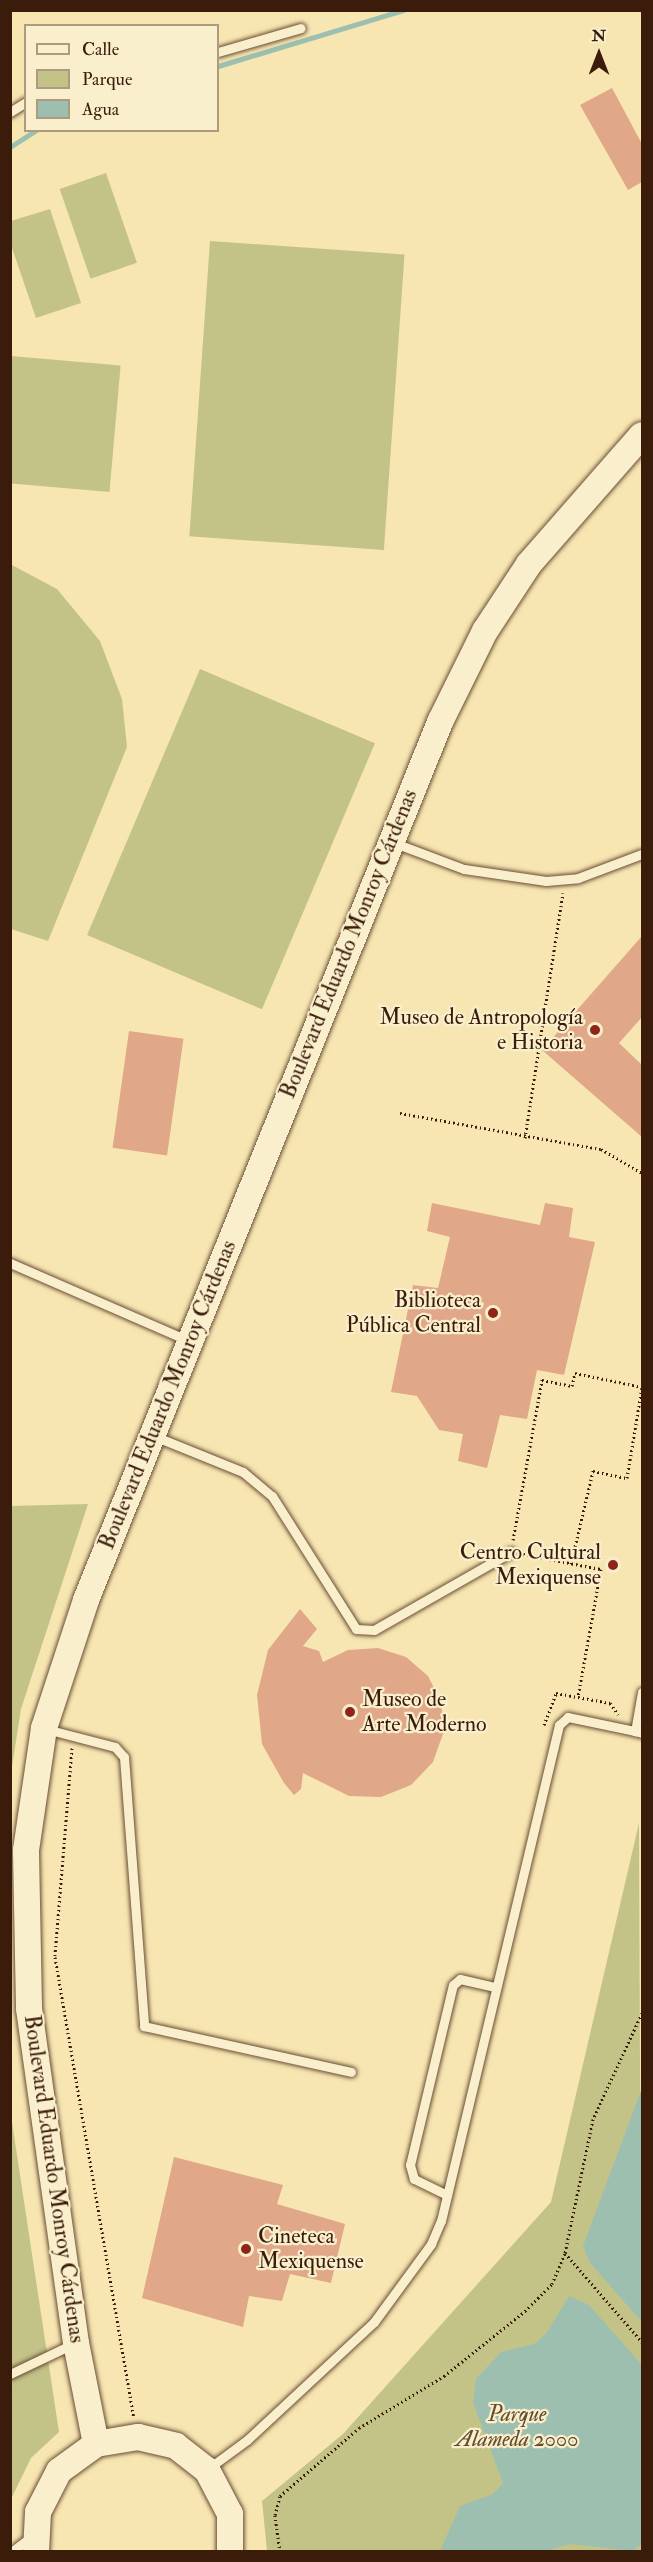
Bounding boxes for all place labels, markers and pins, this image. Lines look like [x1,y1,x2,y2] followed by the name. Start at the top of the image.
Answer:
[380,1004,583,1056] place label: Museo de Antropología e Historia
[588,1023,602,1037] marker: Museo de Antropología e Historia
[346,1287,481,1338] place label: Biblioteca Pública Central
[486,1306,500,1320] marker: Biblioteca Pública Central
[460,1539,601,1591] place label: Centro Cultural Mexiquense
[606,1558,620,1572] marker: Centro Cultural Mexiquense
[362,1686,487,1738] place label: Museo de Arte Moderno
[343,1705,357,1719] marker: Museo de Arte Moderno
[258,2223,364,2274] place label: Cineteca Mexiquense
[239,2242,253,2256] marker: Cineteca Mexiquense

